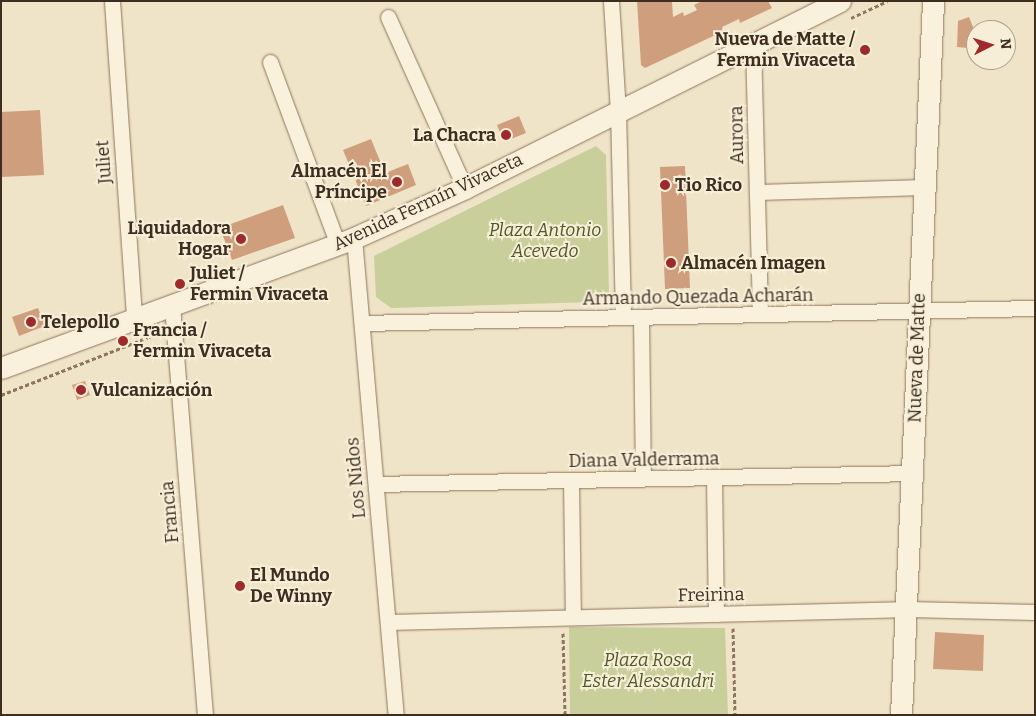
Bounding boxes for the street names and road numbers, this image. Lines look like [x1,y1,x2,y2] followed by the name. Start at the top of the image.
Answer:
[726,106,748,164] street label: Aurora
[92,139,116,185] street label: Juliet
[330,149,526,255] street label: Avenida Fermín Vivaceta
[582,284,814,310] street label: Armando Quezada Acharán
[904,293,930,423] street label: Nueva de Matte
[342,436,370,520] street label: Los Nidos
[568,448,720,472] street label: Diana Valderrama
[157,480,183,544] street label: Francia
[677,584,745,606] street label: Freirina

